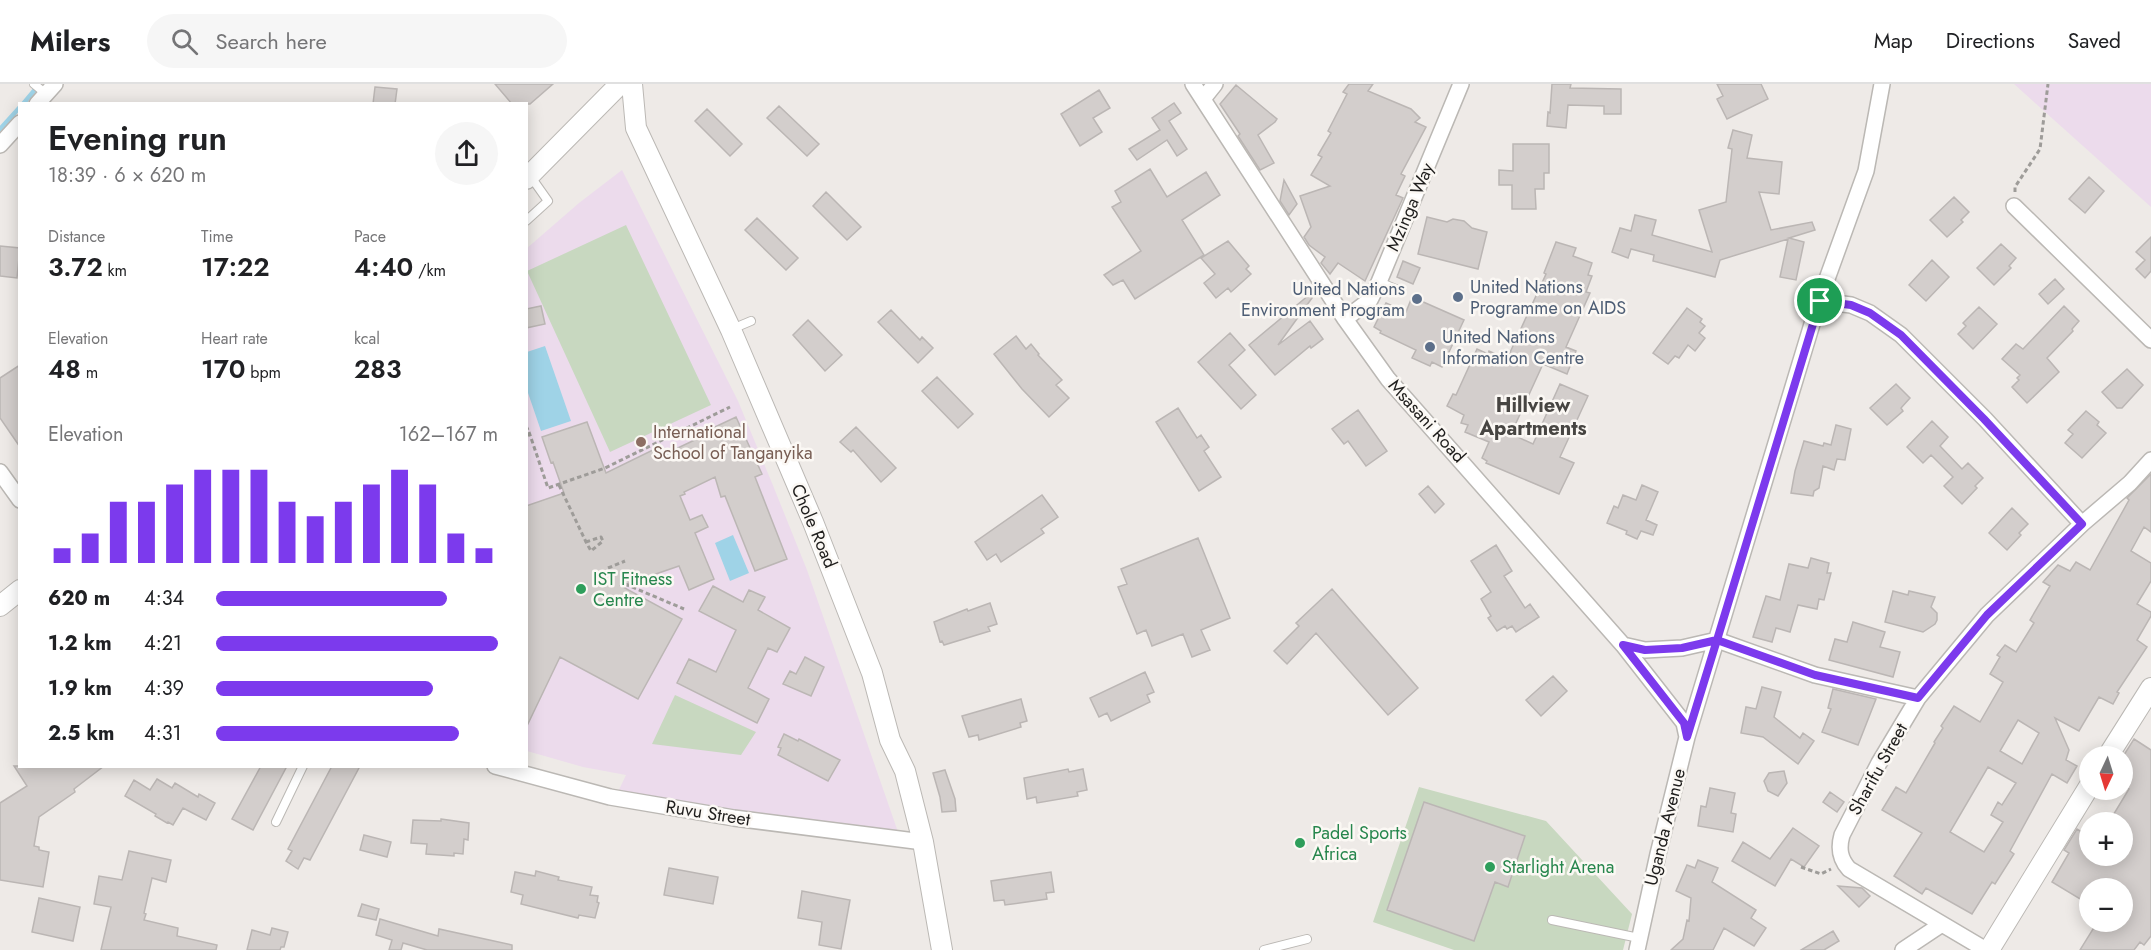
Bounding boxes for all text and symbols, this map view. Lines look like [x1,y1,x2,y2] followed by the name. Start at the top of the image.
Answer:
[147,14,567,68] search box
[30,21,111,62] text: Milers
[168,25,201,58] icon: search
[216,25,327,57] text: Search here
[1874,26,1913,56] text: Map
[1946,26,2035,56] text: Directions
[2068,26,2121,56] text: Saved
[48,115,227,162] text: Evening run
[435,122,498,185] button: share
[1380,159,1440,255] street label: Mzinga Way
[48,161,206,190] text: 18:39 · 6 × 620 m
[48,225,105,248] text: Distance
[201,225,233,248] text: Time
[354,225,386,248] text: Pace
[48,248,103,286] text: 3.72
[201,248,270,286] text: 17:22
[354,248,413,286] text: 4:40
[103,259,127,282] text: km
[413,259,446,282] text: /km
[1470,274,1626,321] place label: United Nations Programme on AIDS
[1794,275,1845,326] pin
[1241,276,1405,323] place label: United Nations Environment Program
[1803,284,1836,317] icon: arrive
[1451,290,1465,304] marker: United Nations Programme on AIDS
[1410,292,1424,306] marker: United Nations Environment Program
[1442,324,1584,371] place label: United Nations Information Centre
[48,327,108,350] text: Elevation
[201,327,268,350] text: Heart rate
[354,327,380,350] text: kcal
[1423,340,1437,354] marker: United Nations Information Centre
[48,350,81,388] text: 48
[201,350,246,388] text: 170
[354,350,402,388] text: 283
[81,361,98,384] text: m
[246,361,281,384] text: bpm
[1382,373,1472,469] street label: Msasani Road
[1478,391,1587,443] district label: Hillview Apartments
[653,419,813,466] place label: International School of Tanganyika
[48,420,123,449] text: Elevation
[399,420,498,449] text: 162–167 m
[634,435,648,449] marker: International School of Tanganyika
[785,480,843,572] street label: Chole Road
[593,566,672,613] place label: IST Fitness Centre
[574,582,588,596] marker: IST Fitness Centre
[48,584,110,613] text: 620 m
[144,584,184,613] text: 4:34
[48,629,112,658] text: 1.2 km
[144,629,182,658] text: 4:21
[48,674,112,703] text: 1.9 km
[144,674,184,703] text: 4:39
[1842,718,1914,820] street label: Sharifu Street
[48,719,114,748] text: 2.5 km
[144,719,182,748] text: 4:31
[2079,746,2133,800] north arrow
[2079,746,2133,932] map controls
[1638,766,1692,888] street label: Uganda Avenue
[664,793,753,833] street label: Ruvu Street
[2079,812,2133,866] button: +
[1312,820,1407,867] place label: Padel Sports Africa
[1293,836,1307,850] marker: Padel Sports Africa
[1502,854,1614,880] place label: Starlight Arena
[1483,860,1497,874] marker: Starlight Arena
[2079,878,2133,932] button: −

